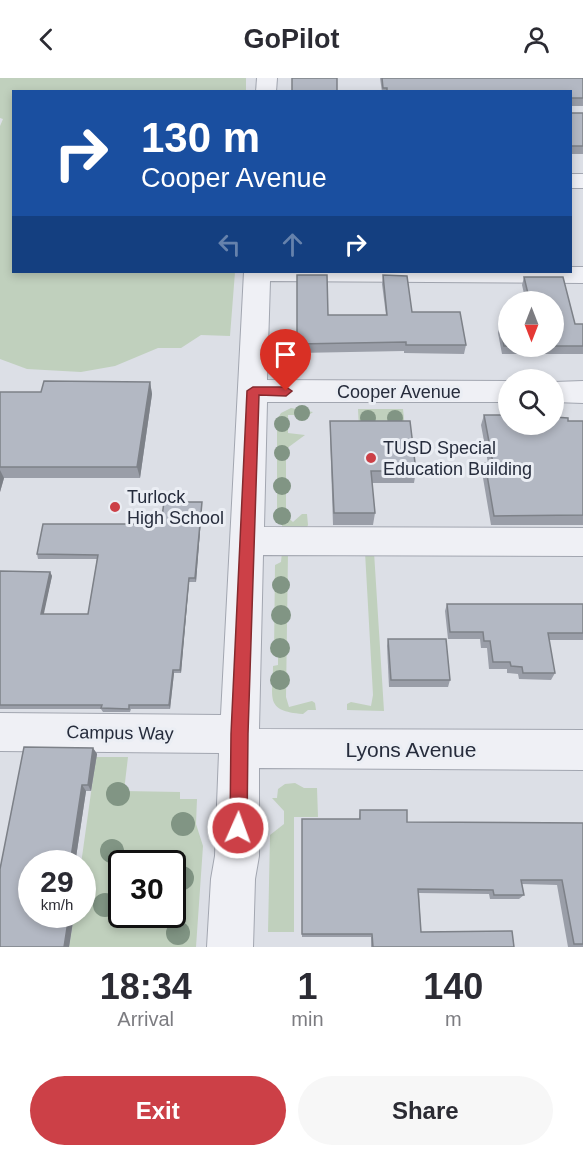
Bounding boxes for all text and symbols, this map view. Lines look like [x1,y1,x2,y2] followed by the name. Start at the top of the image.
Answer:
[30,23,63,56] icon: back
[520,23,553,56] icon: person
[244,24,340,54] text: GoPilot
[42,114,120,192] icon: right
[141,114,260,161] text: 130 m
[141,163,327,193] text: Cooper Avenue
[213,228,246,261] icon: left
[276,228,309,261] icon: ahead
[339,228,372,261] icon: right
[498,291,564,357] north arrow
[498,291,564,435] map controls
[260,329,311,391] pin
[269,338,302,371] icon: arrive
[498,369,564,435] button: search
[337,382,461,402] street label: Cooper Avenue
[383,438,532,479] place label: TUSD Special Education Building
[364,451,378,465] marker: TUSD Special Education Building
[127,487,224,528] place label: Turlock High School
[108,500,122,514] marker: Turlock High School
[66,722,174,744] street label: Campus Way
[346,738,476,761] street label: Lyons Avenue
[206,796,270,860] position arrow
[108,850,186,928] speed limit sign: 30
[40,865,74,898] text: 29
[41,896,73,913] text: km/h
[100,966,192,1007] text: 18:34
[297,966,317,1007] text: 1
[423,966,483,1007] text: 140
[117,1008,174,1030] text: Arrival
[291,1008,324,1030] text: min
[445,1008,462,1030] text: m
[30,1076,286,1145] button: Exit
[298,1076,553,1145] button: Share

